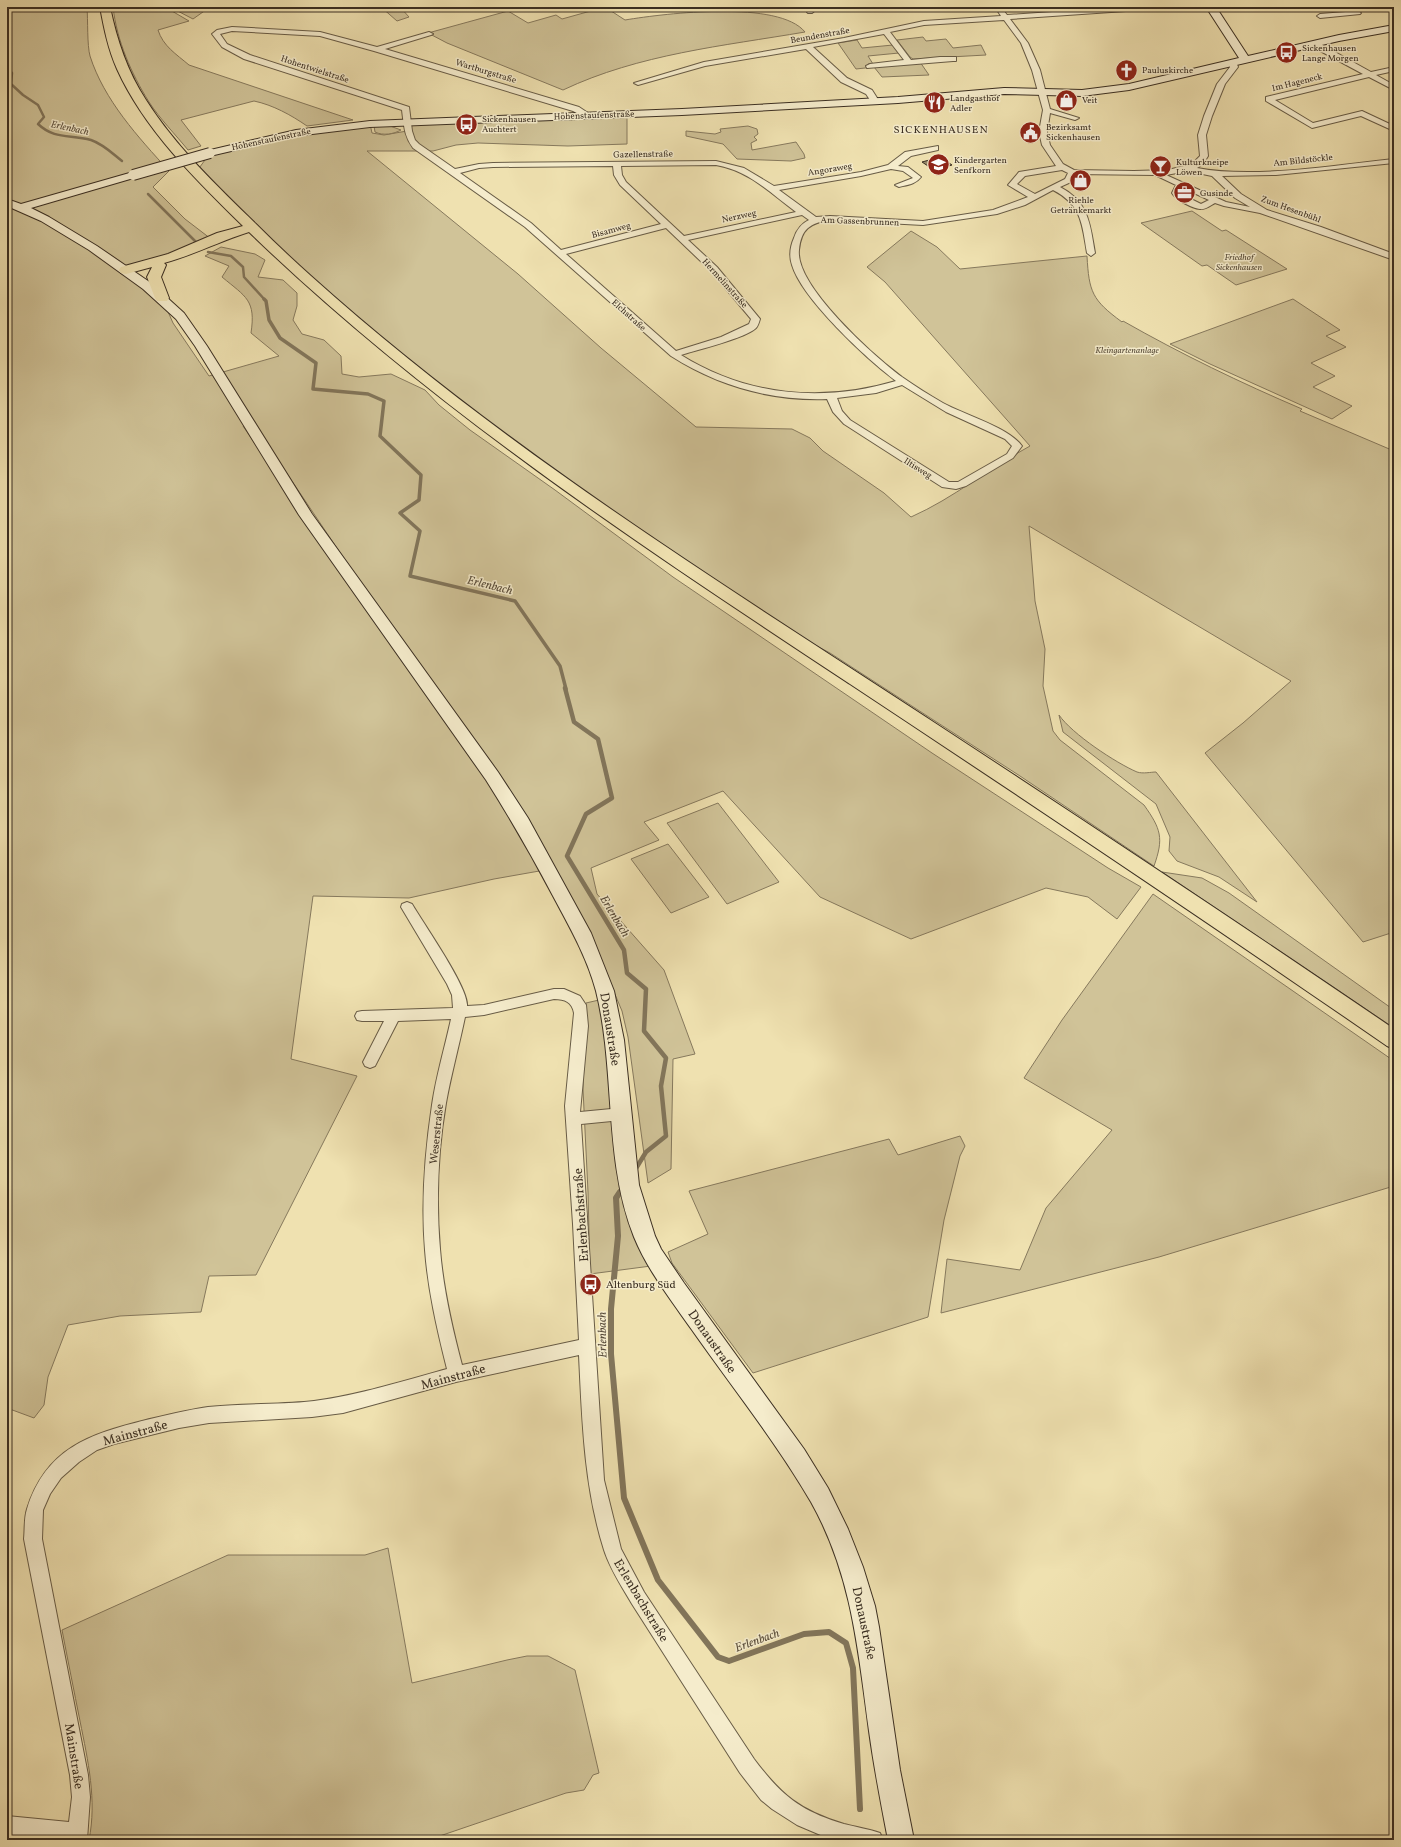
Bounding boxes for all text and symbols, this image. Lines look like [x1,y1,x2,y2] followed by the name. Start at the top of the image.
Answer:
[789,24,851,47] street label: Beundenstraße
[1274,40,1300,66] bus stop icon: Sickenhausen Lange Morgen
[1302,42,1359,65] place label: Sickenhausen Lange Morgen
[279,52,351,87] street label: Hohentwielstraße
[454,56,518,87] street label: Wartburgstraße
[1114,57,1140,83] church icon: Pauluskirche
[1142,64,1193,77] place label: Pauluskirche
[1271,70,1324,95] street label: Im Hageneck
[1054,87,1080,113] shop icon: Veit
[921,90,947,116] restaurant icon: Landgasthof Adler
[950,92,1000,115] place label: Landgasthof Adler
[1082,94,1097,107] place label: Veit
[553,108,635,123] street label: Hohenstaufenstraße
[454,111,480,137] bus stop icon: Sickenhausen Auchtert
[482,113,537,136] place label: Sickenhausen Auchtert
[49,117,90,139] water label: Erlenbach
[1017,119,1043,145] public building icon: Bezirksamt Sickenhausen
[1046,121,1101,144] place label: Bezirksamt Sickenhausen
[893,123,989,138] district label: SICKENHAUSEN
[230,125,312,154] street label: Hohenstaufenstraße
[613,147,673,162] street label: Gazellenstraße
[1273,151,1333,170] street label: Am Bildstöckle
[926,152,952,178] school or university icon: Kindergarten Senfkorn
[954,154,1007,177] place label: Kindergarten Senfkorn
[1147,154,1173,180] bar icon: Kulturkneipe Löwen
[1176,156,1229,179] place label: Kulturkneipe Löwen
[807,160,854,179] street label: Angoraweg
[1068,168,1094,194] shop icon: Riehle Getränkemarkt
[1172,180,1198,206] office icon: Gusinde
[1200,187,1233,200] place label: Gusinde
[1259,193,1323,226] street label: Zum Hesenbühl
[1051,194,1111,217] place label: Riehle Getränkemarkt
[721,206,758,226] street label: Nerzweg
[820,214,900,229] street label: Am Gassenbrunnen
[590,219,633,242] street label: Bisamweg
[1216,251,1262,274] park label: Friedhof Sickenhausen
[699,256,750,311] street label: Hermelinstraße
[609,296,649,334] street label: Elchstraße
[1095,344,1159,357] park label: Kleingartenanlage
[901,455,935,482] street label: Iltisweg
[465,573,514,599] water label: Erlenbach
[595,893,633,940] water label: Erlenbach
[594,991,624,1067] street label: Donaustraße
[427,1103,448,1165] street label: Weserstraße
[570,1167,594,1262] street label: Erlenbachstraße
[578,1271,604,1297] bus stop icon: Altenburg Süd
[606,1278,676,1293] place label: Altenburg Süd
[683,1307,740,1378] street label: Donaustraße
[595,1312,611,1358] water label: Erlenbach
[419,1361,488,1395] street label: Mainstraße
[101,1417,170,1451] street label: Mainstraße
[608,1556,672,1646] street label: Erlenbachstraße
[847,1585,880,1661] street label: Donaustraße
[733,1625,782,1656] water label: Erlenbach
[59,1722,87,1790] street label: Mainstraße

